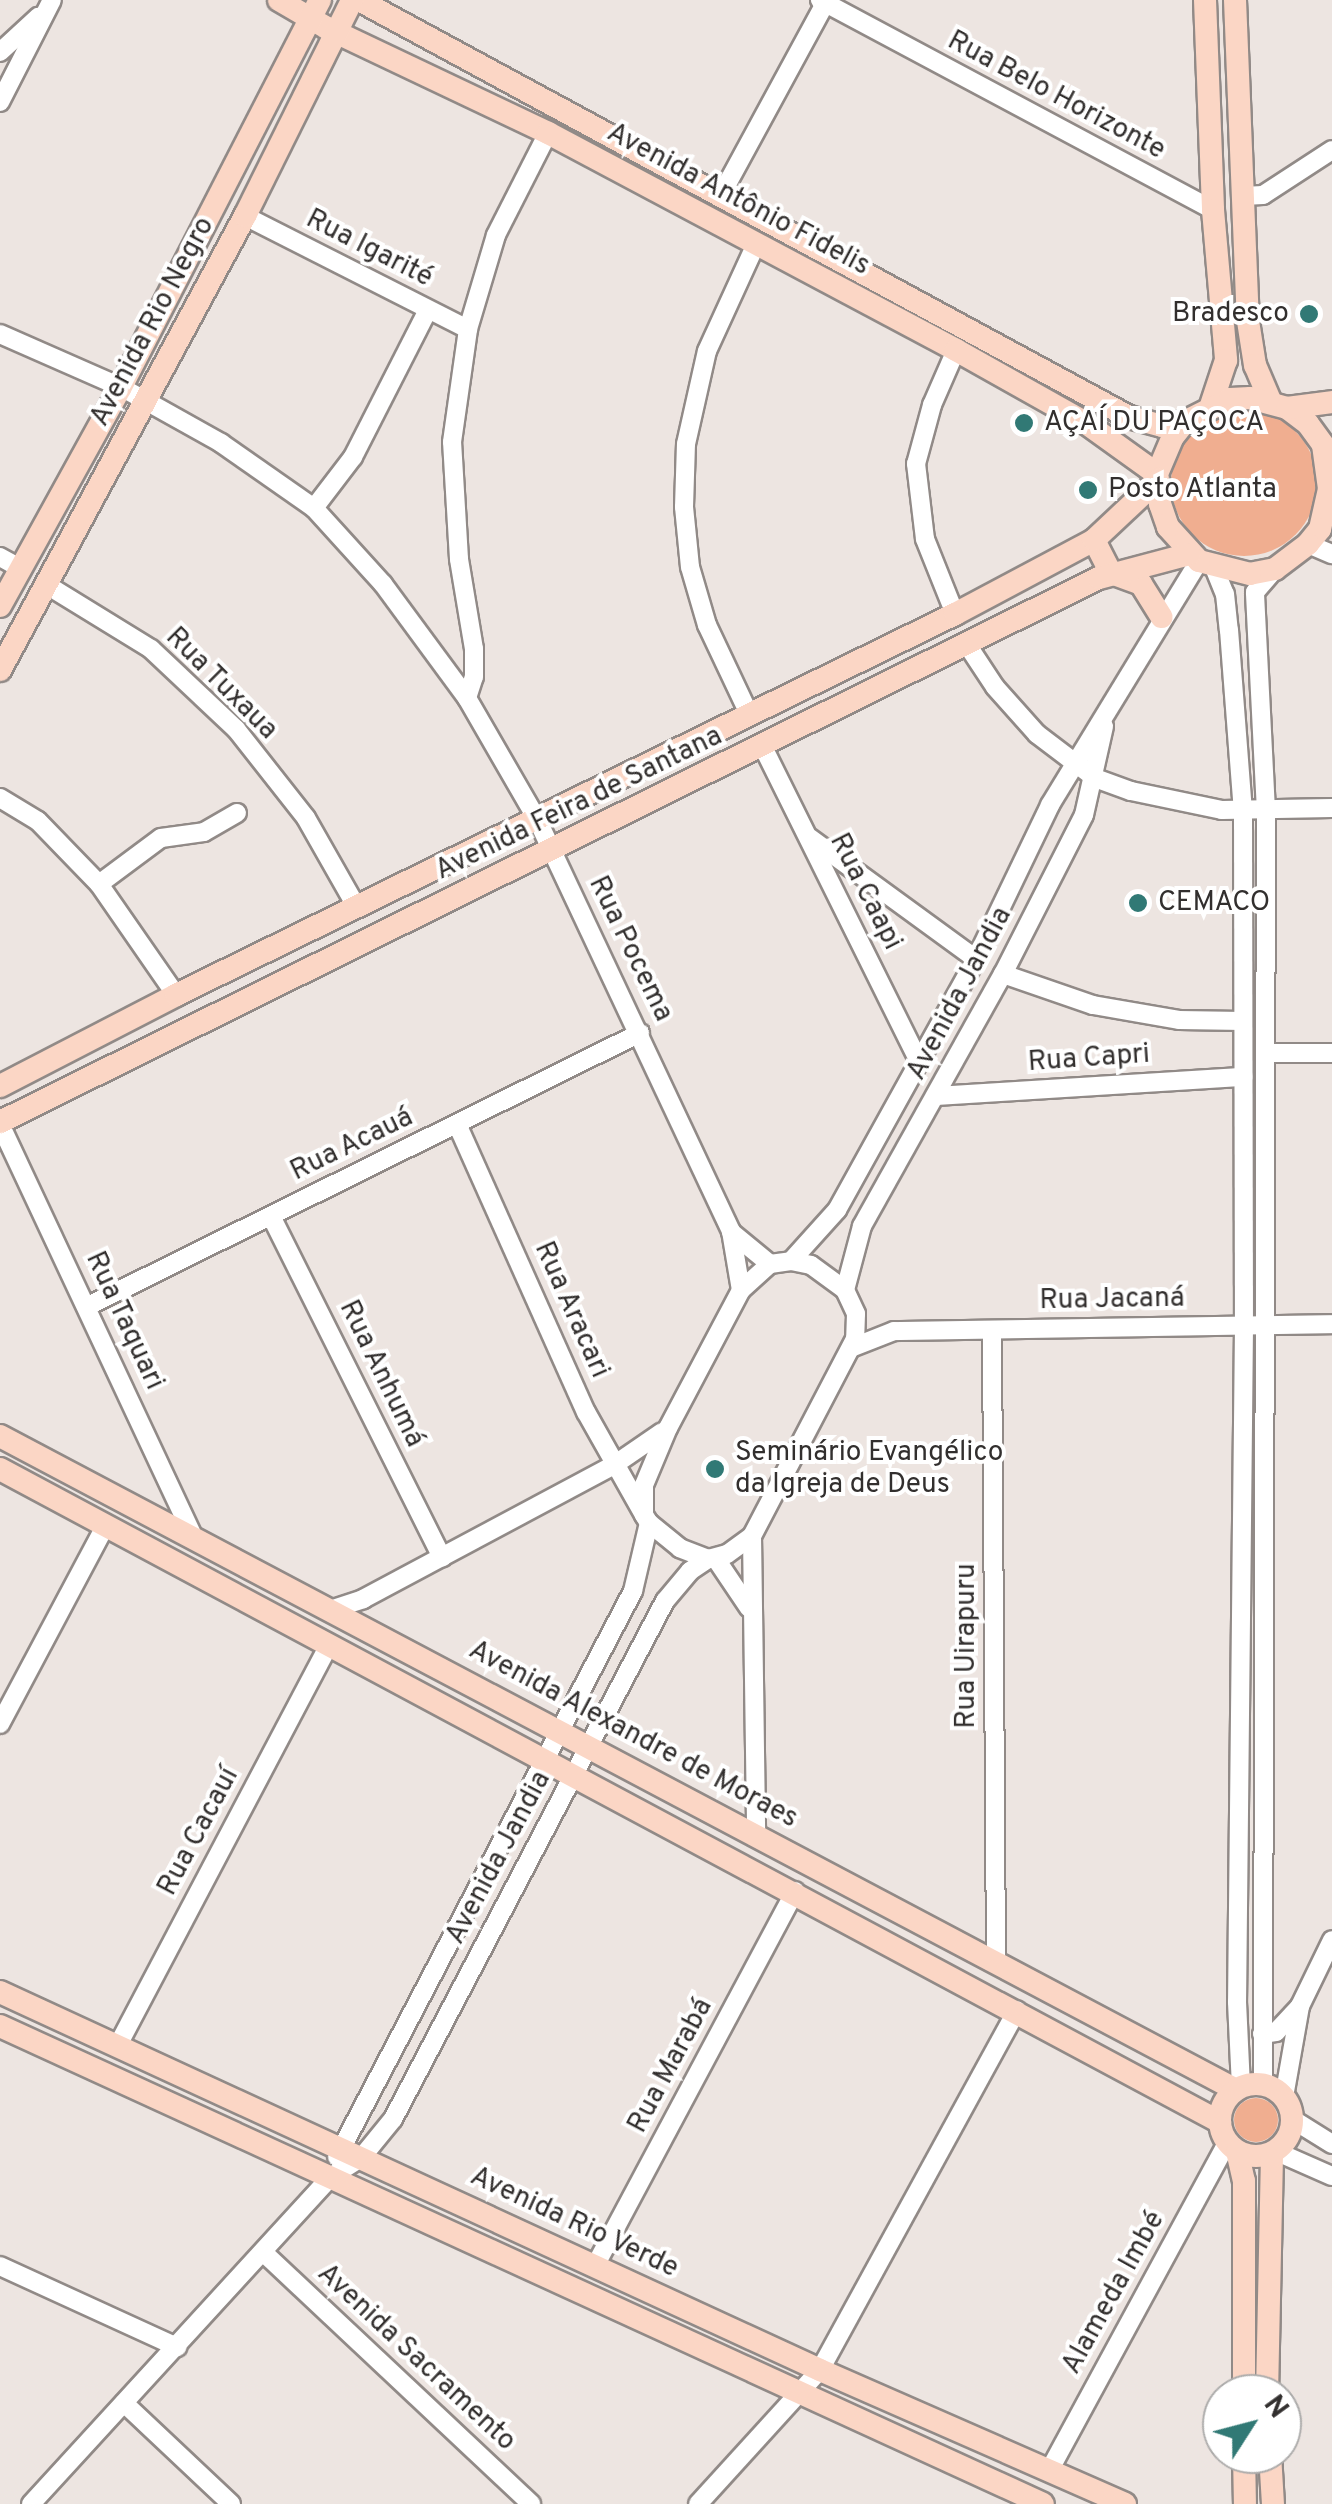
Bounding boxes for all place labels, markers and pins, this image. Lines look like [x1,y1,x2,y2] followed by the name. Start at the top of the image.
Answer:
[1172,297,1289,331] place label: Bradesco
[1298,303,1320,325] marker: Bradesco
[1044,406,1264,440] place label: AÇAÍ DU PAÇOCA
[1013,412,1035,434] marker: AÇAÍ DU PAÇOCA
[1108,473,1278,507] place label: Posto Atlanta
[1077,479,1099,501] marker: Posto Atlanta
[1158,886,1270,920] place label: CEMACO
[1127,892,1149,914] marker: CEMACO
[735,1436,1003,1502] place label: Seminário Evangélico da Igreja de Deus
[704,1458,726,1480] marker: Seminário Evangélico da Igreja de Deus

